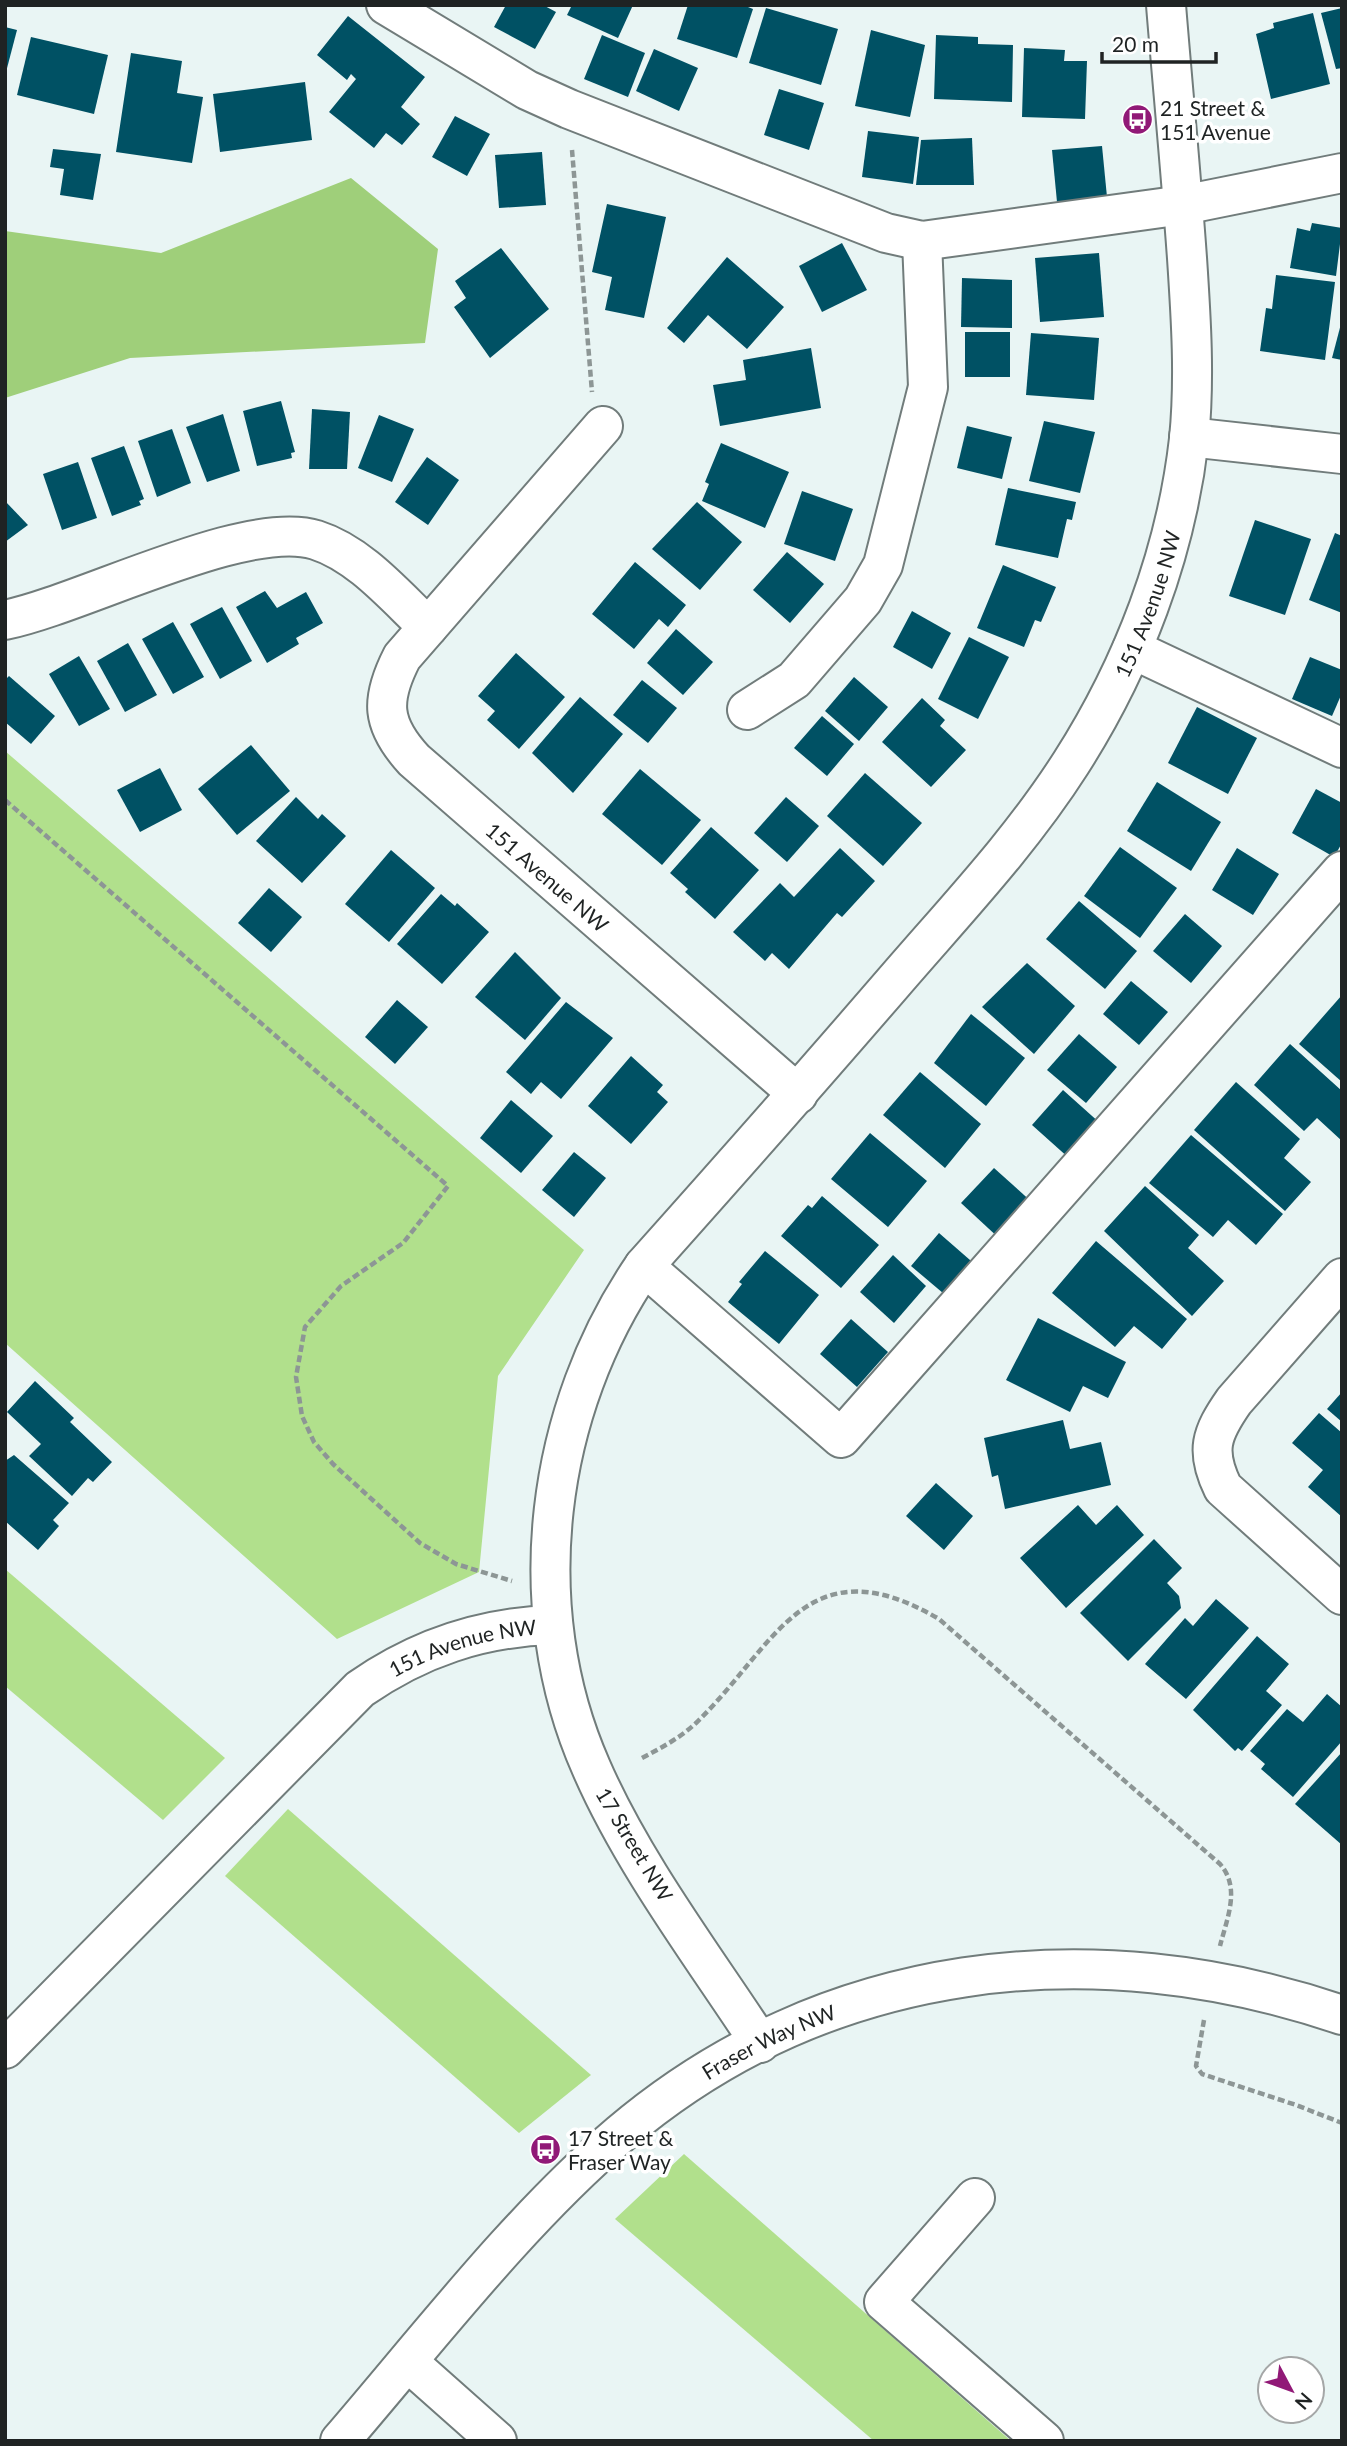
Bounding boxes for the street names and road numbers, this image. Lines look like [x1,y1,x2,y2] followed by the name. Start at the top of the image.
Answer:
[1108,527,1184,681] street label: 151 Avenue NW
[482,816,614,937] street label: 151 Avenue NW
[384,1613,538,1681] street label: 151 Avenue NW
[591,1783,679,1906] street label: 17 Street NW
[697,1998,839,2084] street label: Fraser Way NW

